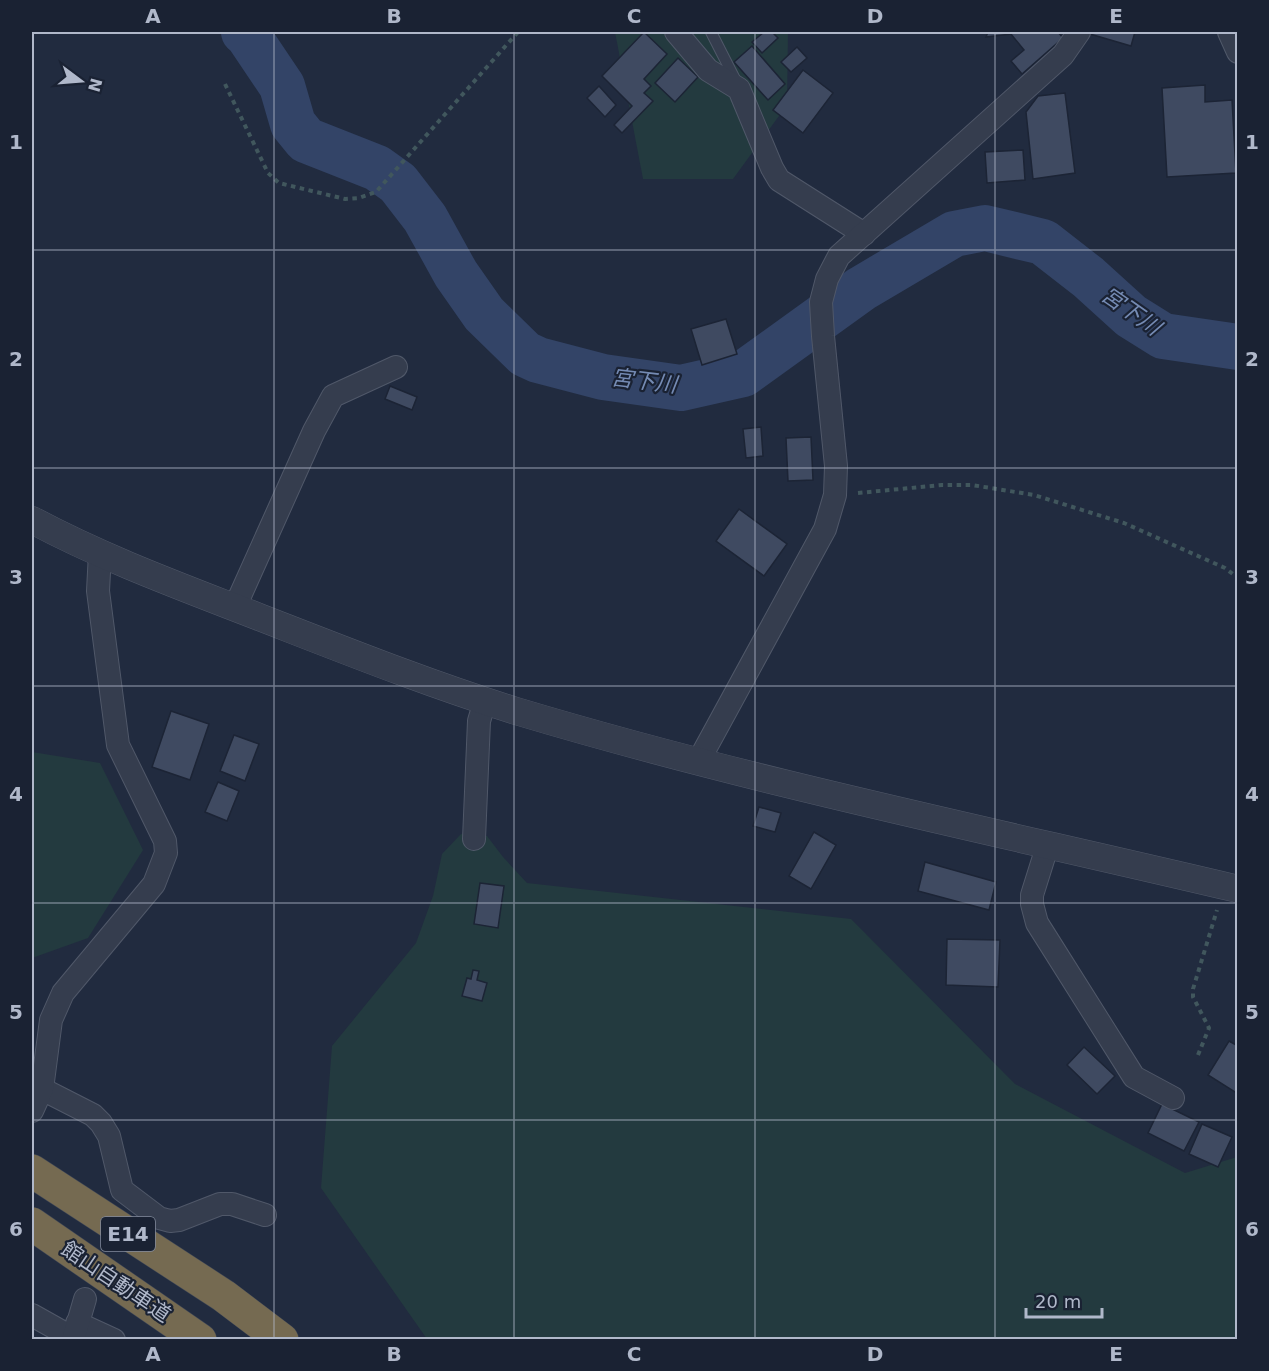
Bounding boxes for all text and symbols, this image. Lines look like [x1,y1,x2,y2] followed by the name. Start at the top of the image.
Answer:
[145,4,161,28] text: A
[386,4,402,28] text: B
[627,4,641,28] text: C
[867,4,883,28] text: D
[1109,4,1123,28] text: E
[51,51,111,111] north arrow
[84,76,106,94] text: N
[9,130,23,154] text: 1
[1245,130,1259,154] text: 1
[1097,282,1167,341] water label: 宮下川
[9,347,23,371] text: 2
[1245,347,1259,371] text: 2
[610,365,680,398] water label: 宮下川
[9,565,23,589] text: 3
[1245,565,1259,589] text: 3
[9,782,23,806] text: 4
[1245,782,1259,806] text: 4
[9,1000,23,1024] text: 5
[1245,1000,1259,1024] text: 5
[9,1217,23,1241] text: 6
[101,1217,155,1251] road number: E14
[1245,1217,1259,1241] text: 6
[57,1237,175,1327] street label: 館山自動車道
[1026,1281,1102,1319] scale bar
[1035,1291,1081,1312] text: 20 m
[145,1342,161,1366] text: A
[386,1342,402,1366] text: B
[627,1342,641,1366] text: C
[867,1342,883,1366] text: D
[1109,1342,1123,1366] text: E

